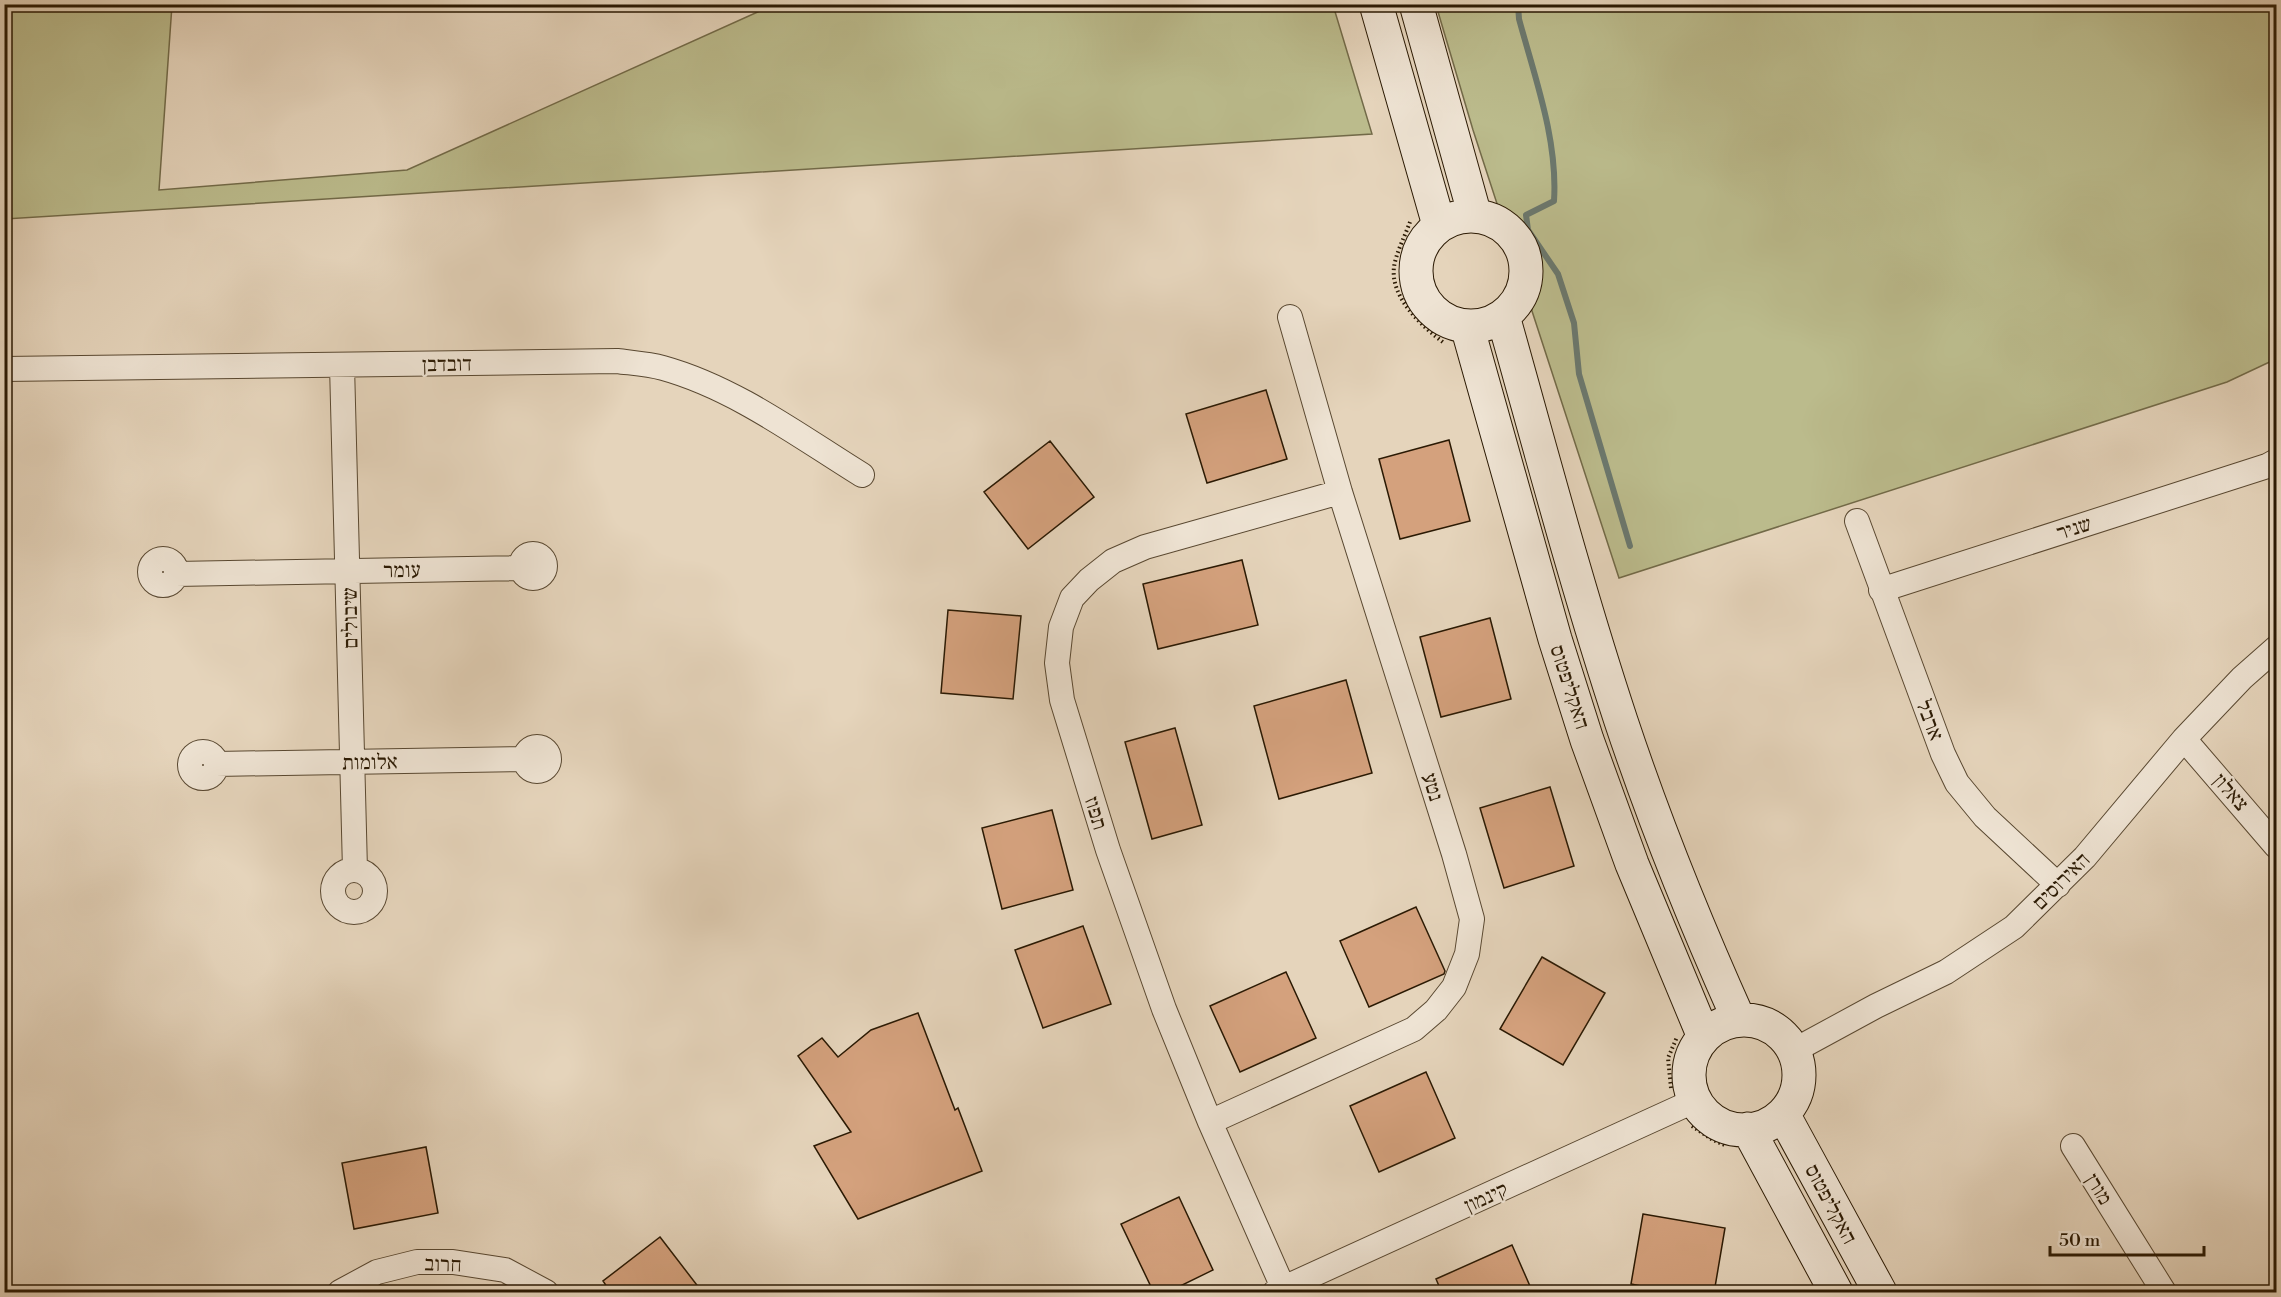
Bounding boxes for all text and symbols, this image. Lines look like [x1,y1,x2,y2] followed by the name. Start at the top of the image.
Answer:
[422,352,472,378] street label: דובדבן
[2054,511,2095,547] street label: שניר
[383,558,421,584] street label: עומר
[337,587,365,649] street label: שיבולים
[1543,642,1595,733] street label: האקליפטוס
[1909,696,1949,744] street label: ארבל
[342,750,398,776] street label: אלומות
[2207,768,2254,817] street label: צאלון
[1415,770,1449,805] street label: נטע
[1078,793,1112,833] street label: תפוז
[2027,847,2096,916] street label: האירוסים
[1798,1160,1862,1249] street label: האקליפטוס
[2079,1169,2118,1210] street label: מורן
[1460,1177,1512,1219] street label: קינמון
[2050,1219,2204,1257] scale bar
[2059,1229,2101,1252] text: 50 m
[424,1251,462,1279] street label: חרוב

